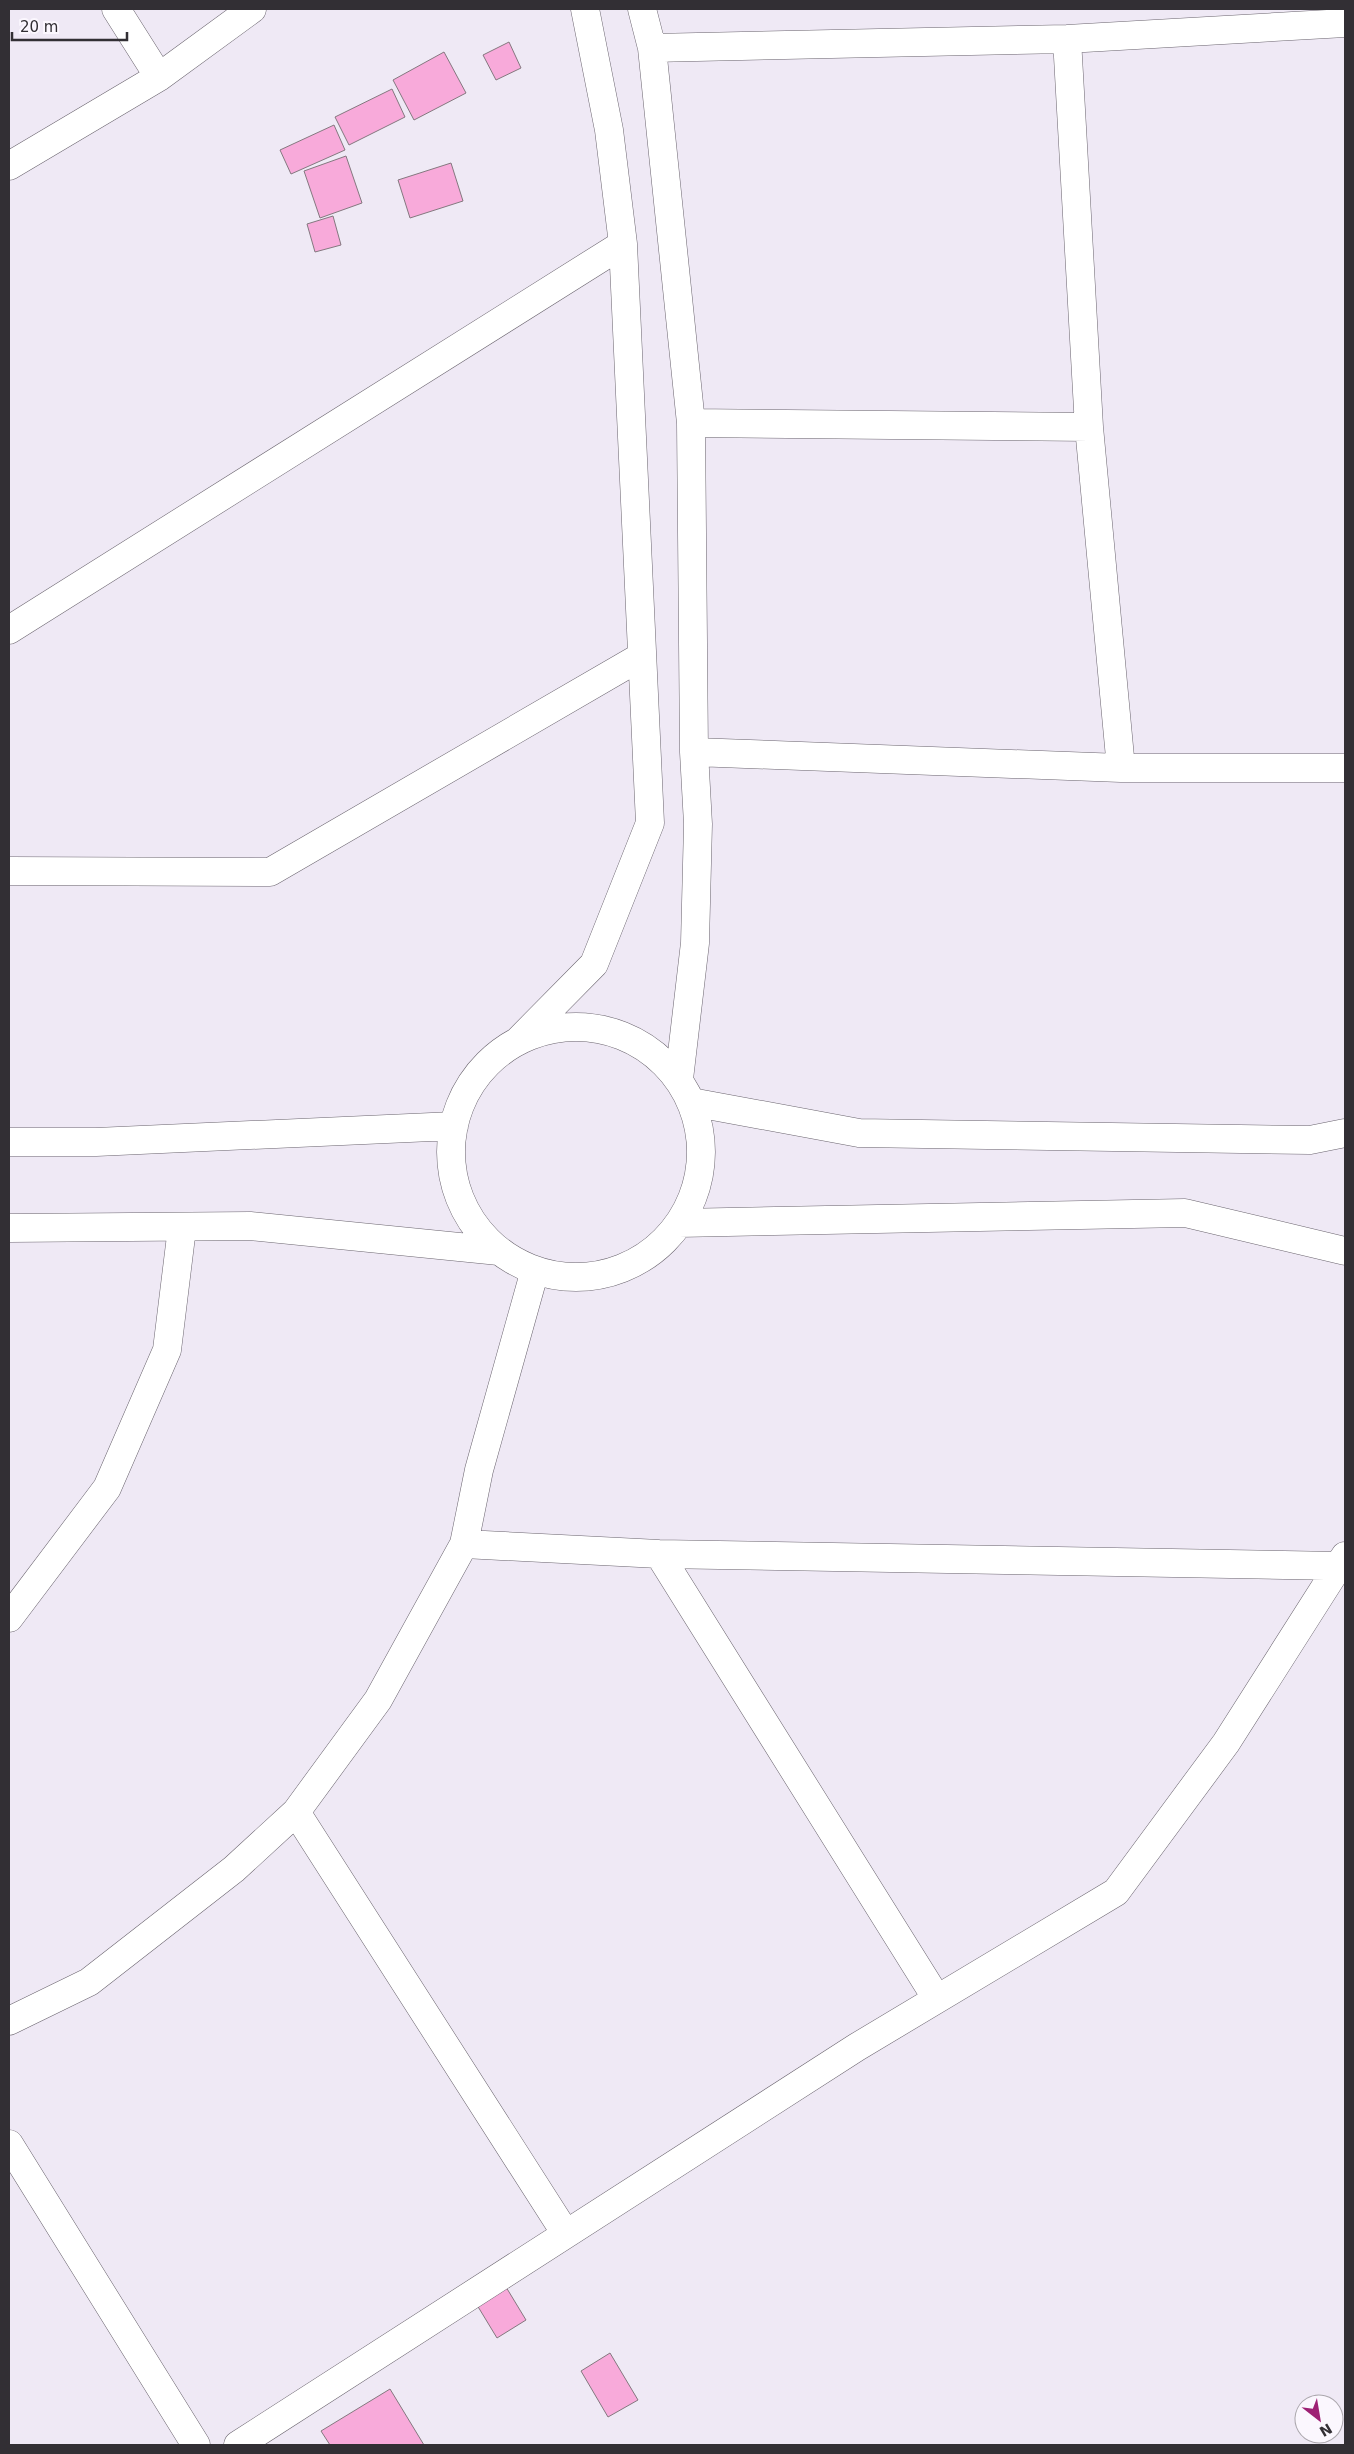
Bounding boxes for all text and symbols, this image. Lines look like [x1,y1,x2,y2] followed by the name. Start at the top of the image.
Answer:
[12,10,128,42] scale bar
[20,18,58,36] text: 20 m
[1294,2394,1344,2444] north arrow
[1317,2420,1335,2440] text: N

